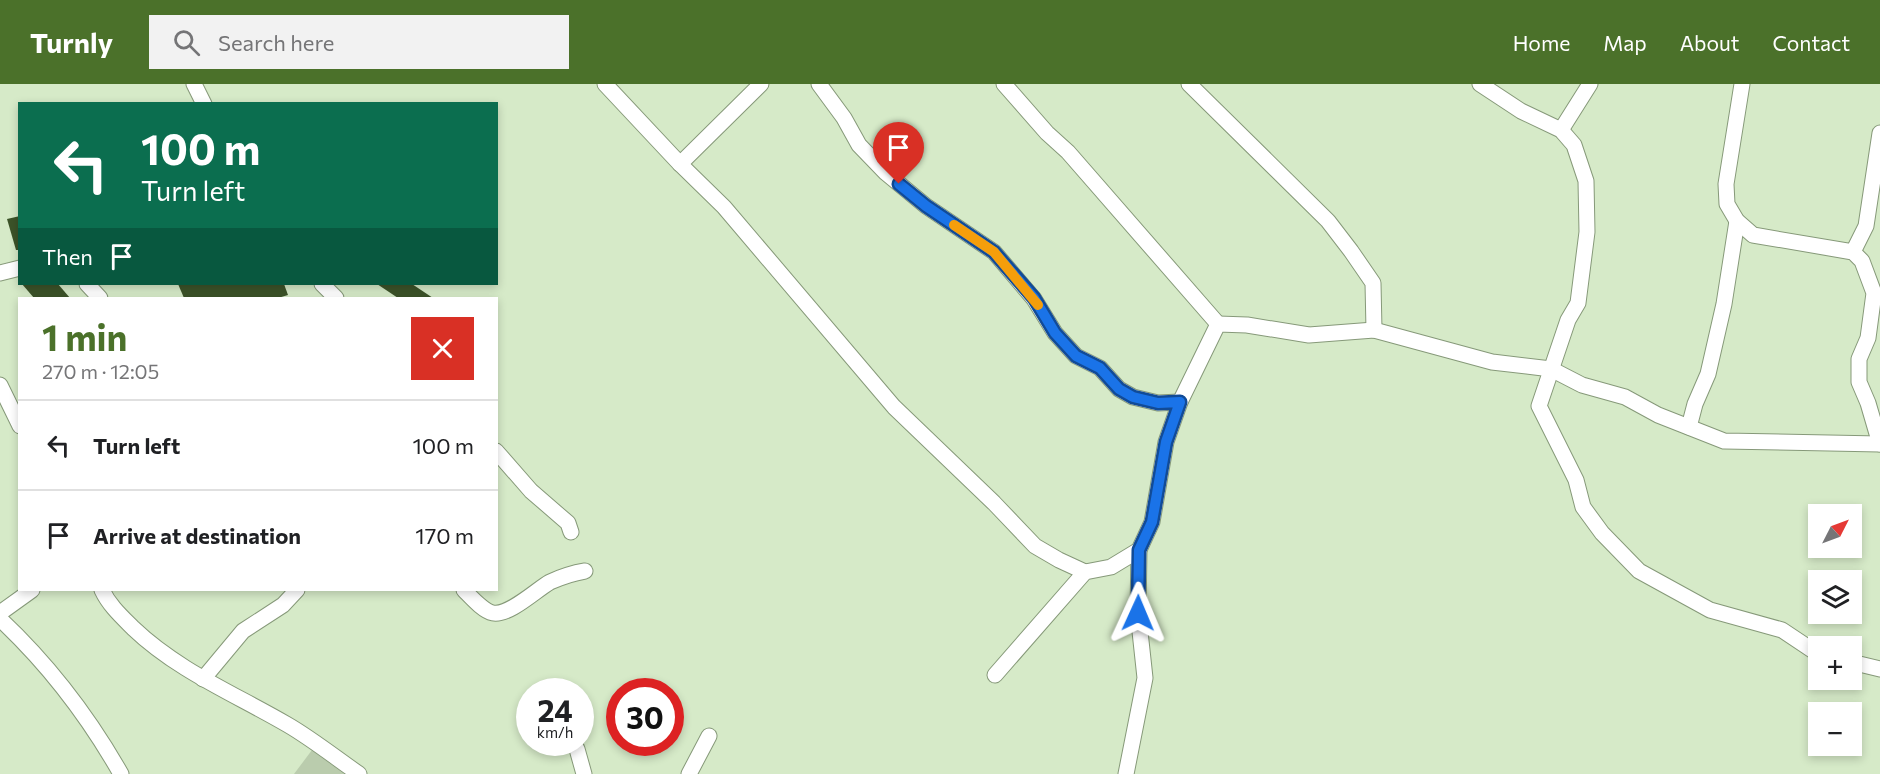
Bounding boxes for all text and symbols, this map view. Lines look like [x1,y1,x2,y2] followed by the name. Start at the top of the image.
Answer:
[149,15,569,69] search box
[30,25,113,59] text: Turnly
[170,26,203,59] icon: search
[218,29,334,56] text: Search here
[1513,30,1570,55] text: Home
[1603,30,1647,55] text: Map
[1680,30,1739,55] text: About
[1772,30,1850,55] text: Contact
[141,122,261,174] text: 100 m
[873,122,924,184] pin
[42,126,120,204] icon: left
[882,131,915,164] icon: arrive
[141,174,245,207] text: Turn left
[105,240,138,273] icon: arrive
[42,243,93,270] text: Then
[42,314,127,358] text: 1 min
[411,317,474,380] button: close
[42,359,159,383] text: 270 m · 12:05
[42,429,75,462] icon: left
[93,432,180,459] text: Turn left
[412,432,474,459] text: 100 m
[1808,504,1862,558] north arrow
[1808,504,1862,756] map controls
[42,519,75,552] icon: arrive
[93,522,301,549] text: Arrive at destination
[415,522,474,549] text: 170 m
[1808,570,1862,624] button: layers
[1106,581,1170,645] position arrow
[1808,636,1862,690] button: +
[606,678,684,756] speed limit sign: 30
[537,691,573,728] text: 24
[1808,702,1862,756] button: −
[537,723,573,741] text: km/h

